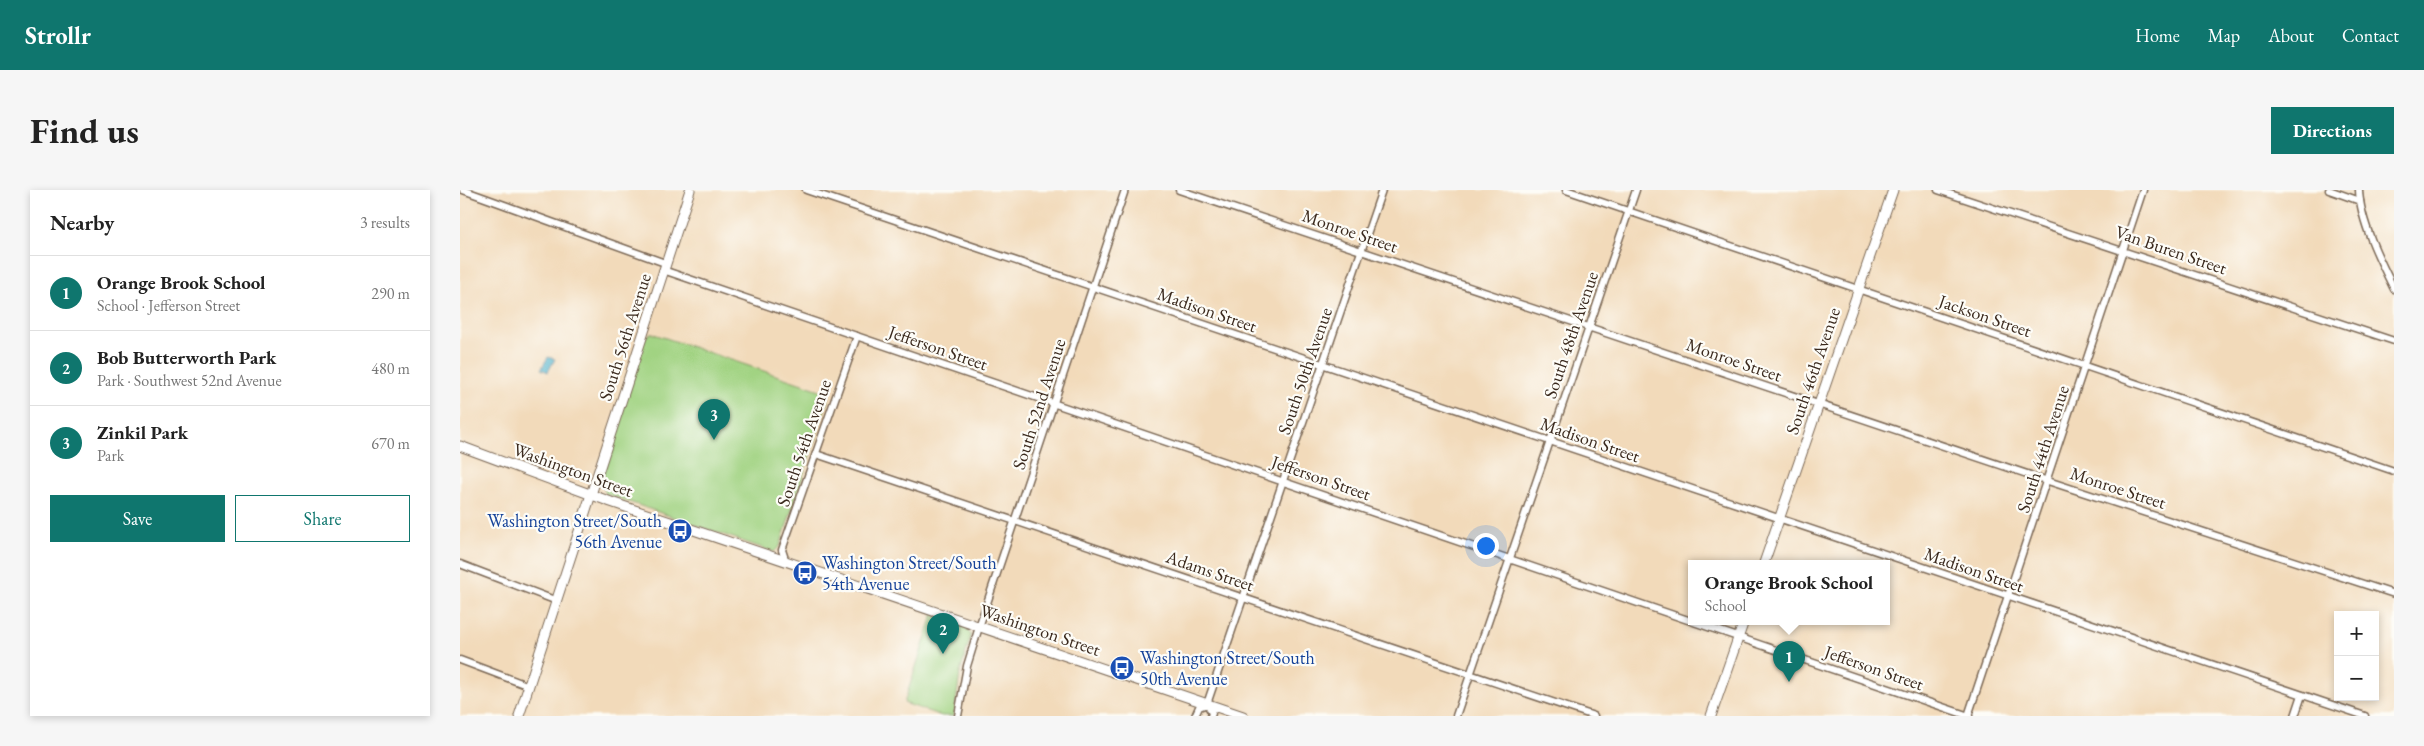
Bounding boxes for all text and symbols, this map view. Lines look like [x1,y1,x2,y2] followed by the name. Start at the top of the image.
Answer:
[25,20,91,51] text: Strollr
[2135,24,2180,47] text: Home
[2208,24,2240,47] text: Map
[2268,24,2314,47] text: About
[2342,24,2399,47] text: Contact
[2271,107,2394,154] button: Directions
[30,108,139,153] text: Find us
[1299,203,1401,258] street label: Monroe Street
[50,209,114,236] text: Nearby
[360,212,410,233] text: 3 results
[2112,220,2230,279] street label: Van Buren Street
[1538,268,1603,401] street label: South 48th Avenue
[97,270,266,295] text: Orange Brook School
[593,270,656,404] street label: South 56th Avenue
[1154,282,1260,337] street label: Madison Street
[62,283,70,304] text: 1
[371,283,410,304] text: 290 m
[1934,288,2035,342] street label: Jackson Street
[97,295,240,316] text: School · Jefferson Street
[1272,304,1337,437] street label: South 50th Avenue
[1780,304,1845,437] street label: South 46th Avenue
[884,319,991,375] street label: Jefferson Street
[1683,332,1785,387] street label: Monroe Street
[1007,335,1071,472] street label: South 52nd Avenue
[97,345,276,370] text: Bob Butterworth Park
[62,358,70,379] text: 2
[371,358,410,379] text: 480 m
[97,370,282,391] text: Park · Southwest 52nd Avenue
[771,376,836,509] street label: South 54th Avenue
[2011,382,2074,516] street label: South 44th Avenue
[698,399,730,440] pin: 3
[1537,412,1643,467] street label: Madison Street
[97,420,188,445] text: Zinkil Park
[62,433,70,454] text: 3
[371,433,410,454] text: 670 m
[510,437,637,502] street label: Washington Street
[97,445,124,466] text: Park
[1267,449,1374,505] street label: Jefferson Street
[2067,461,2169,514] street label: Monroe Street
[50,495,225,542] button: Save
[235,495,410,542] button: Share
[487,509,662,553] place label: Washington Street/South 56th Avenue
[667,518,693,544] bus stop icon: Washington Street/South 56th Avenue
[1473,533,1499,559] your location
[1921,542,2027,597] street label: Madison Street
[1162,544,1258,596] street label: Adams Street
[822,551,997,595] place label: Washington Street/South 54th Avenue
[792,560,818,586] bus stop icon: Washington Street/South 54th Avenue
[1688,560,1890,625] popup
[1705,570,1873,595] text: Orange Brook School
[1705,595,1746,616] text: School
[977,598,1104,661] street label: Washington Street
[2334,611,2379,701] map controls
[2334,611,2379,656] button: +
[927,613,959,654] pin: 2
[1820,639,1927,695] street label: Jefferson Street
[1773,641,1805,682] pin: 1
[1140,646,1315,690] place label: Washington Street/South 50th Avenue
[1109,655,1135,681] bus stop icon: Washington Street/South 50th Avenue
[2334,656,2379,701] button: −

